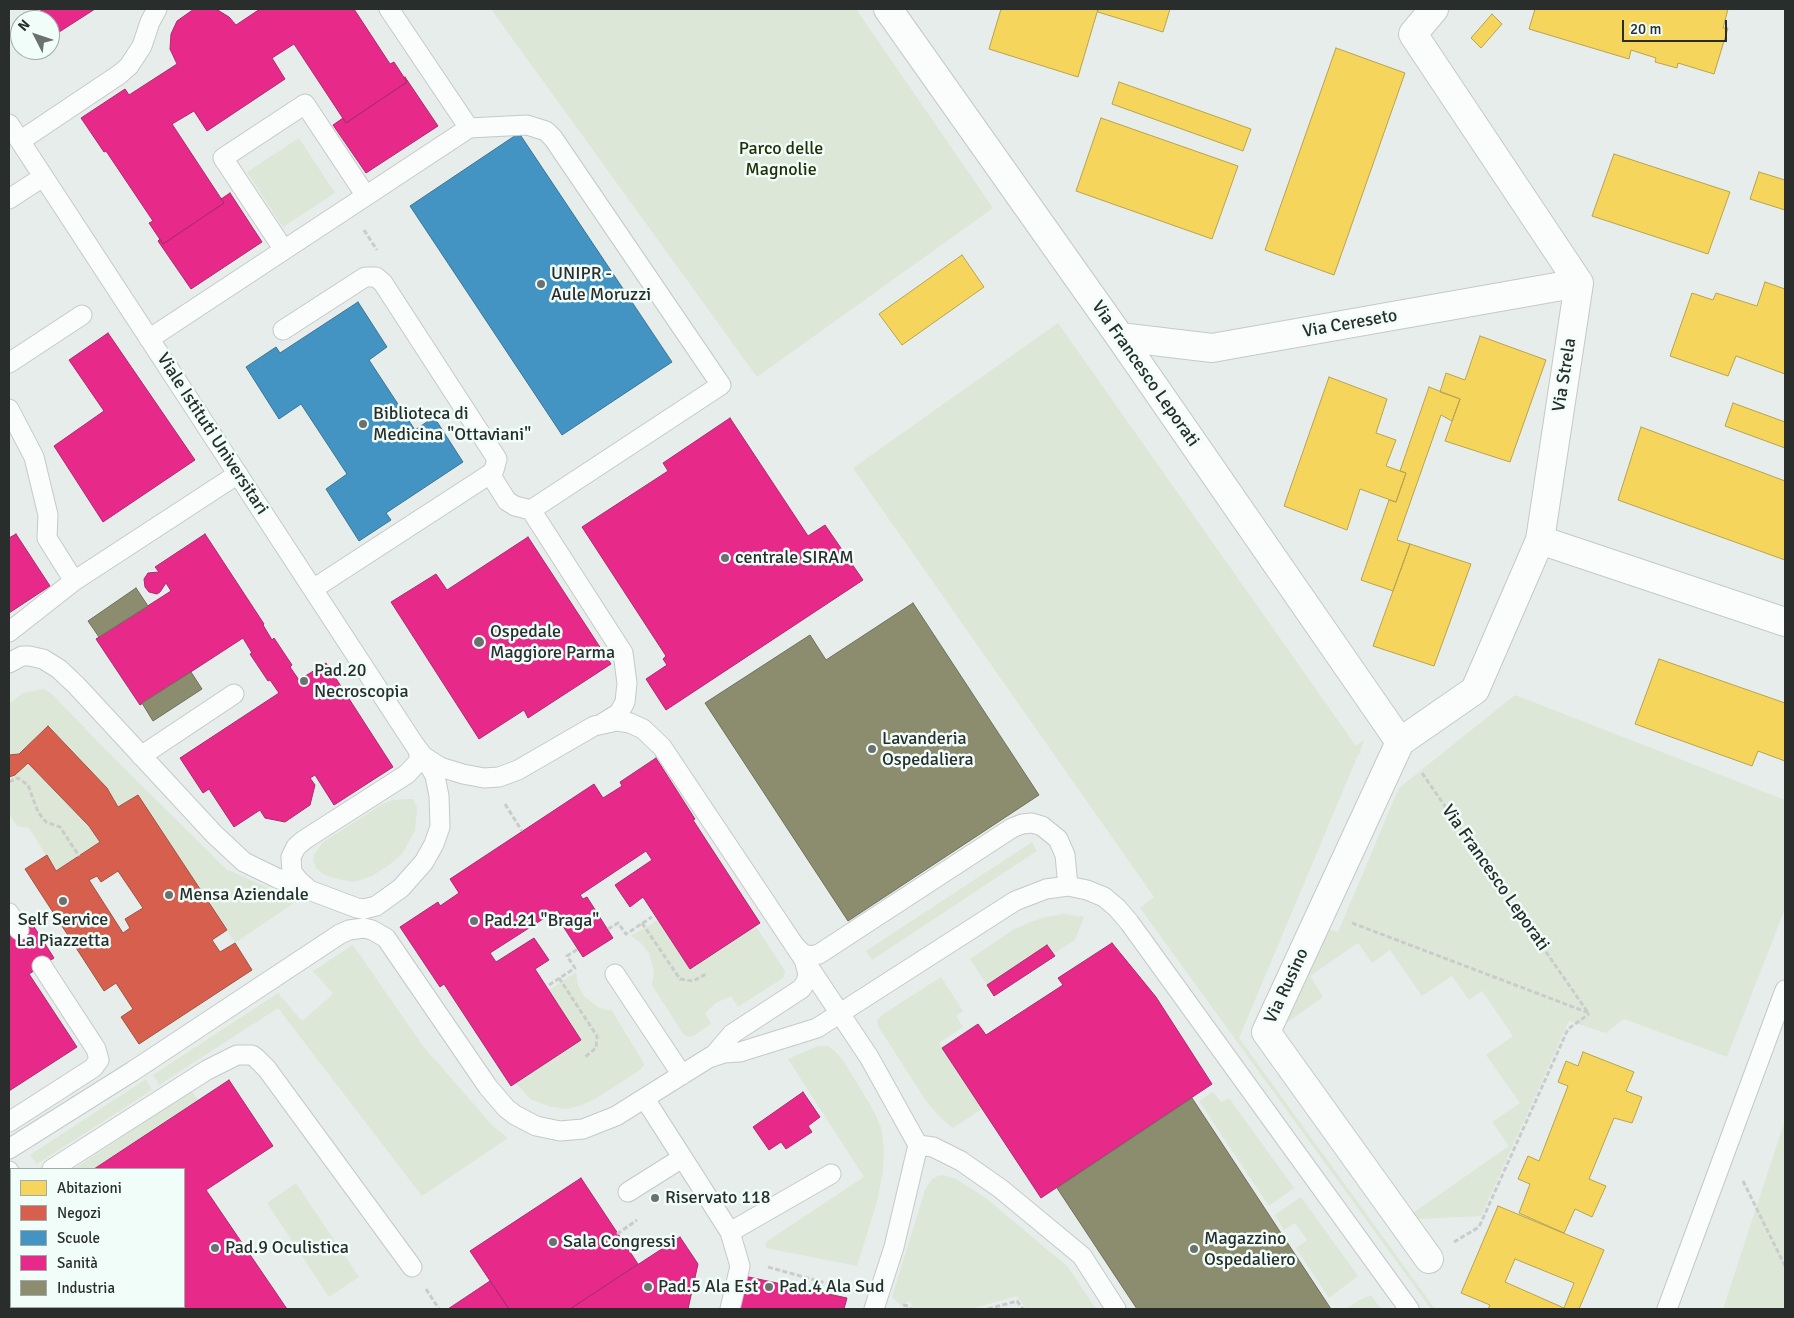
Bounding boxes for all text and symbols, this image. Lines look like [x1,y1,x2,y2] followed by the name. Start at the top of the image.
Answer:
[10,10,60,60] north arrow
[1624,10,1729,42] scale bar
[14,16,34,35] text: N
[1630,20,1661,38] text: 20 m
[739,138,823,180] park label: Parco delle Magnolie
[551,263,651,306] place label: UNIPR - Aule Moruzzi
[535,278,547,290] marker: UNIPR - Aule Moruzzi
[1086,297,1204,451] street label: Via Francesco Leporati
[1301,305,1399,343] street label: Via Cereseto
[1549,337,1581,413] street label: Via Strela
[152,349,272,519] street label: Viale Istituti Universitari
[373,403,531,446] place label: Biblioteca di Medicina "Ottaviani"
[357,418,369,430] marker: Biblioteca di Medicina "Ottaviani"
[735,547,854,569] place label: centrale SIRAM
[719,552,731,564] marker: centrale SIRAM
[490,621,615,664] place label: Ospedale Maggiore Parma
[472,635,486,649] marker: Ospedale Maggiore Parma
[314,660,409,702] place label: Pad.20 Necroscopia
[298,675,310,687] marker: Pad.20 Necroscopia
[882,728,974,771] place label: Lavanderia Ospedaliera
[866,743,878,755] marker: Lavanderia Ospedaliera
[1436,801,1554,955] street label: Via Francesco Leporati
[179,884,309,906] place label: Mensa Aziendale
[163,889,175,901] marker: Mensa Aziendale
[57,895,69,907] marker: Self Service La Piazzetta
[16,909,110,952] place label: Self Service La Piazzetta
[484,910,599,932] place label: Pad.21 "Braga"
[468,915,480,927] marker: Pad.21 "Braga"
[1260,945,1314,1027] street label: Via Rusino
[10,1168,185,1308] legend
[57,1179,122,1197] text: Abitazioni
[665,1187,770,1209] place label: Riservato 118
[649,1192,661,1204] marker: Riservato 118
[57,1204,101,1222] text: Negozi
[1204,1228,1296,1270] place label: Magazzino Ospedaliero
[57,1229,100,1247] text: Scuole
[563,1231,676,1253] place label: Sala Congressi
[547,1236,559,1248] marker: Sala Congressi
[225,1237,349,1259] place label: Pad.9 Oculistica
[209,1242,221,1254] marker: Pad.9 Oculistica
[1188,1243,1200,1255] marker: Magazzino Ospedaliero
[57,1254,98,1272] text: Sanità
[658,1276,758,1298] place label: Pad.5 Ala Est
[779,1276,884,1298] place label: Pad.4 Ala Sud
[57,1279,115,1297] text: Industria
[642,1281,654,1293] marker: Pad.5 Ala Est
[763,1281,775,1293] marker: Pad.4 Ala Sud

